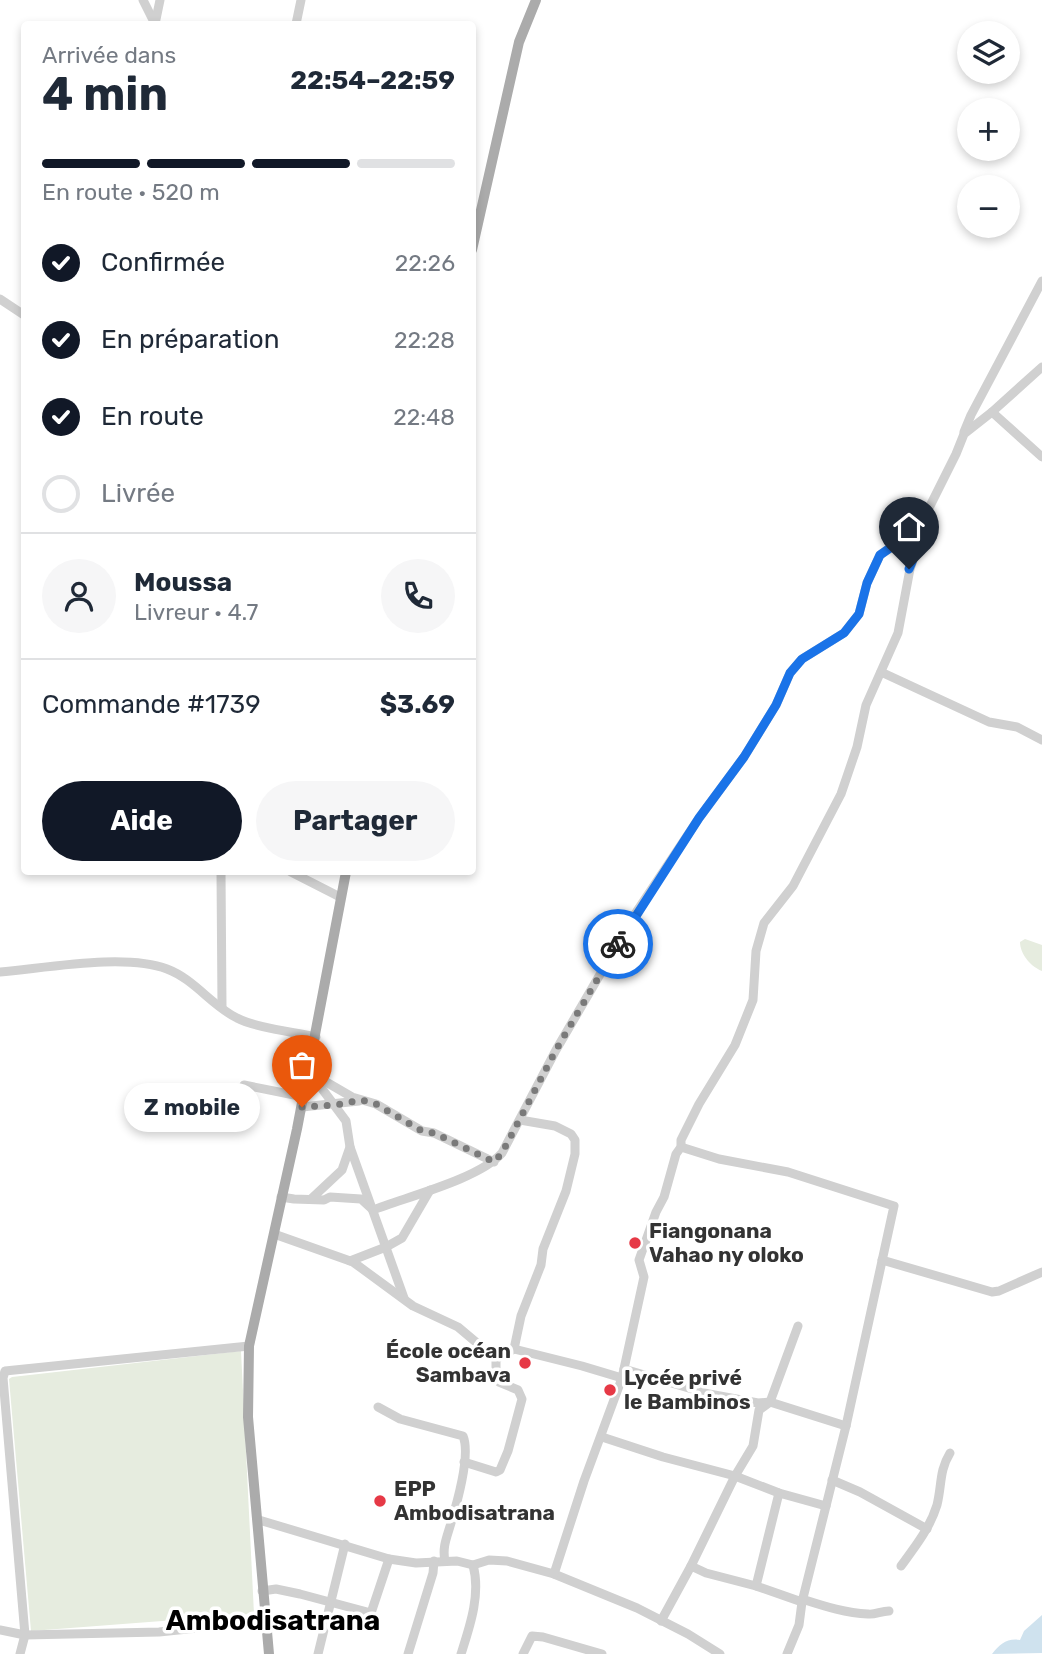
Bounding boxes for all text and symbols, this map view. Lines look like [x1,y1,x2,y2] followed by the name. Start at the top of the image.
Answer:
[957,21,1020,238] map controls
[957,21,1020,84] button: layers
[42,41,176,69] text: Arrivée dans
[290,65,455,96] text: 22:54–22:59
[42,67,168,122] text: 4 min
[957,98,1020,161] button: +
[957,175,1020,238] button: −
[42,178,220,206] text: En route · 520 m
[42,244,80,282] icon: check
[101,247,225,278] text: Confirmée
[395,249,455,277] text: 22:26
[42,321,80,359] icon: check
[101,324,279,355] text: En préparation
[394,326,455,354] text: 22:28
[42,398,80,436] icon: check
[101,401,204,432] text: En route
[393,403,455,431] text: 22:48
[101,478,175,509] text: Livrée
[879,497,939,569] pin
[890,508,928,546] icon: home
[42,559,116,633] button: person
[381,559,455,633] button: phone
[134,567,232,598] text: Moussa
[134,598,258,626] text: Livreur · 4.7
[42,689,261,720] text: Commande #1739
[380,689,455,720] text: $3.69
[42,781,242,861] button: Aide
[256,781,455,861] button: Partager
[583,909,653,979] courier
[599,925,637,963] icon: bike
[272,1035,332,1107] pin
[283,1046,321,1084] icon: bag
[124,1082,260,1132] callout: Z mobile
[144,1093,240,1121] text: Z mobile
[649,1218,804,1267] place label: Fiangonana Vahao ny oloko
[627,1235,643,1251] marker: Fiangonana Vahao ny oloko
[386,1338,511,1387] place label: École océan Sambava
[517,1355,533,1371] marker: École océan Sambava
[624,1365,751,1414] place label: Lycée privé le Bambinos
[602,1382,618,1398] marker: Lycée privé le Bambinos
[394,1476,555,1525] place label: EPP Ambodisatrana
[372,1493,388,1509] marker: EPP Ambodisatrana
[166,1604,380,1637] district label: Ambodisatrana

